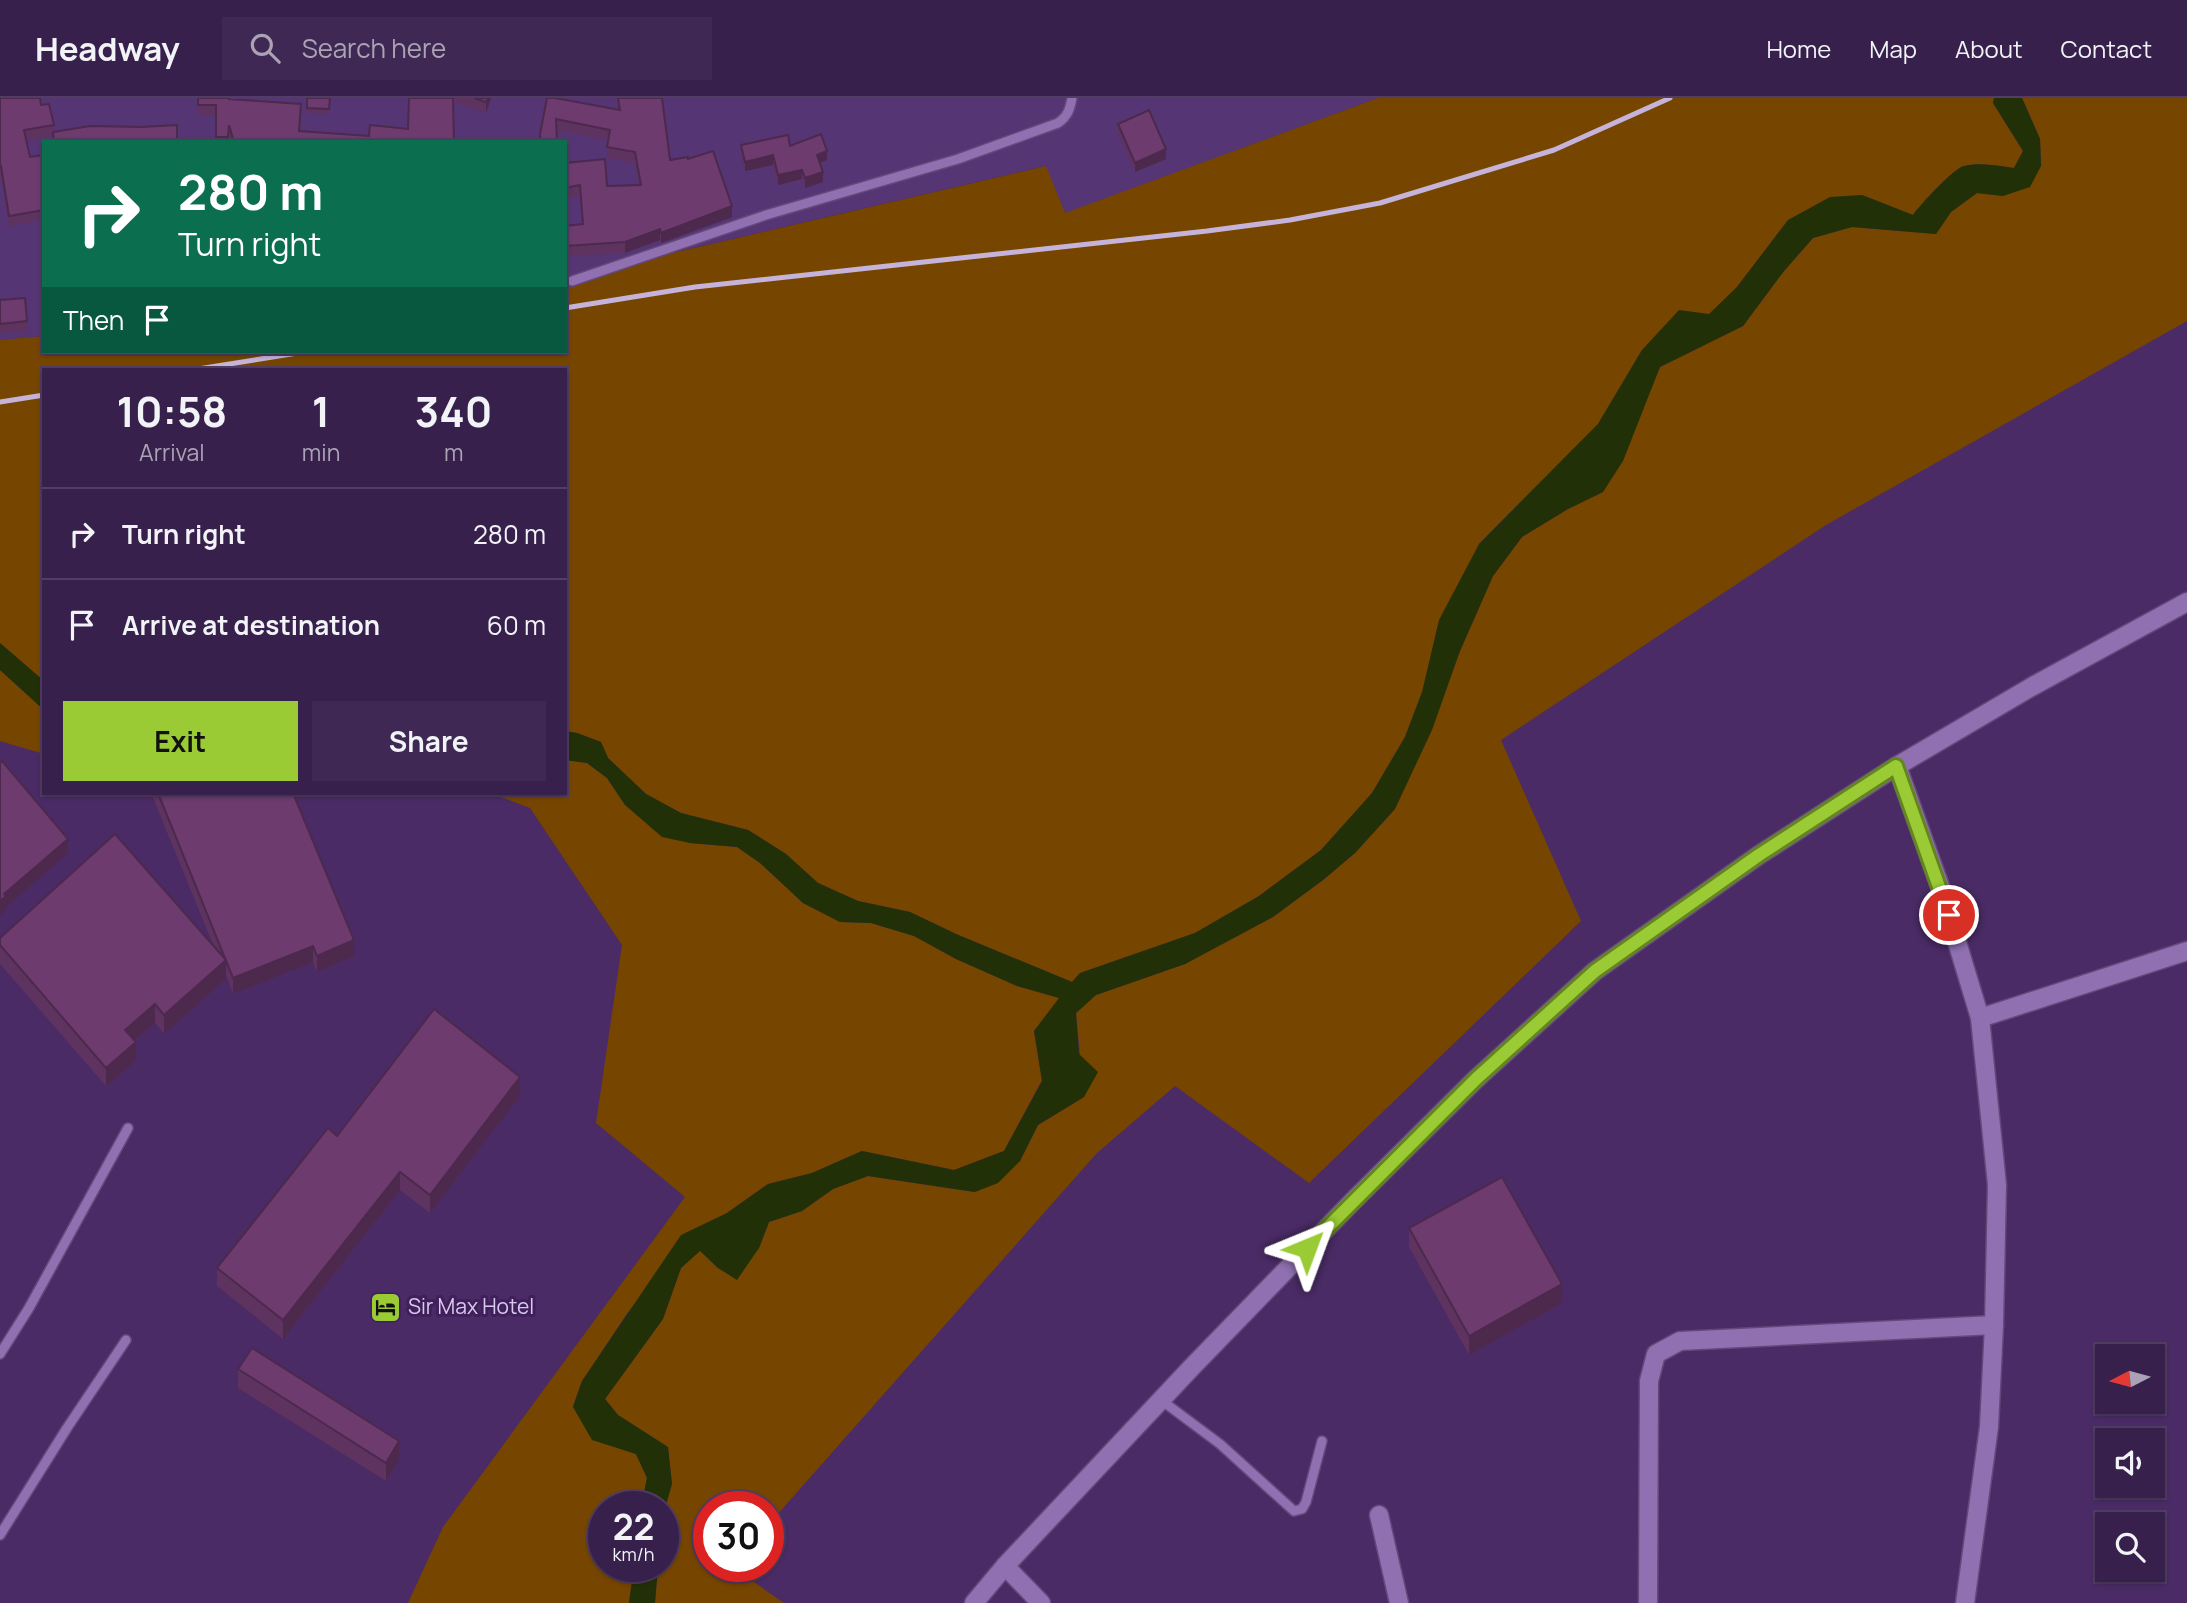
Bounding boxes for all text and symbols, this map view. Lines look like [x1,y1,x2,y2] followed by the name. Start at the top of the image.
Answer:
[222,17,712,80] search box
[35,26,180,71] text: Headway
[246,29,284,67] icon: search
[302,30,446,66] text: Search here
[1766,32,1831,65] text: Home
[1869,32,1917,65] text: Map
[1955,32,2023,65] text: About
[2061,32,2152,65] text: Contact
[178,158,323,225] text: 280 m
[63,168,154,259] icon: right
[178,222,321,266] text: Turn right
[138,301,176,339] icon: arrive
[63,302,124,338] text: Then
[117,382,227,440] text: 10:58
[312,382,330,440] text: 1
[415,382,492,440] text: 340
[139,436,205,468] text: Arrival
[302,436,340,468] text: min
[444,436,463,468] text: m
[63,515,101,553] icon: right
[122,516,246,552] text: Turn right
[473,516,546,552] text: 280 m
[63,606,101,644] icon: arrive
[122,607,380,643] text: Arrive at destination
[487,607,546,643] text: 60 m
[63,701,298,781] button: Exit
[312,701,546,781] button: Share
[1919,885,1979,945] pin
[1930,896,1968,934] icon: arrive
[1270,1211,1344,1285] position arrow
[368,1290,402,1324] hotel icon: Sir Max Hotel
[408,1292,534,1320] place label: Sir Max Hotel
[2095,1344,2165,1414] north arrow
[2095,1344,2165,1582] map controls
[2095,1428,2165,1498] button: sound
[693,1491,784,1582] speed limit sign: 30
[613,1503,654,1551] text: 22
[2095,1512,2165,1582] button: search
[613,1542,654,1566] text: km/h

